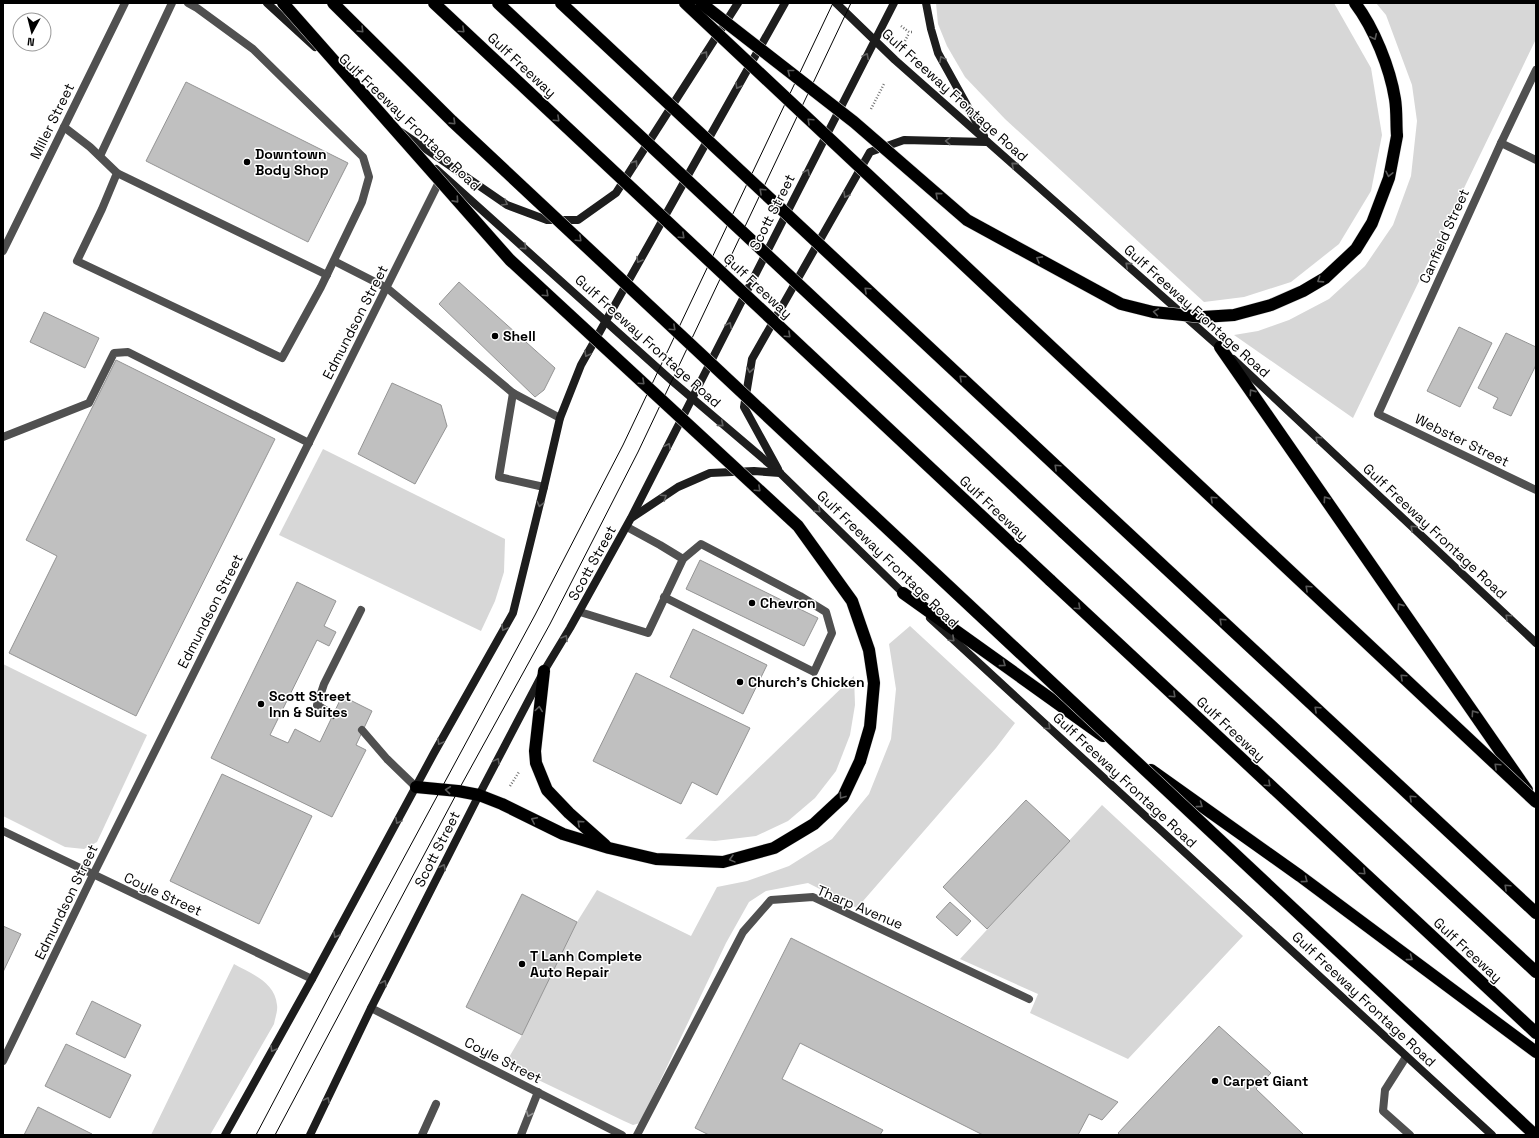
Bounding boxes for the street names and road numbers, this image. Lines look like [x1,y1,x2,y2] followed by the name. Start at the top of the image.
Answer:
[878,25,1032,165] street label: Gulf Freeway Frontage Road
[484,29,560,101] street label: Gulf Freeway
[335,49,485,195] street label: Gulf Freeway Frontage Road
[26,80,78,162] street label: Miller Street
[745,171,799,253] street label: Scott Street
[1415,186,1473,286] street label: Canfield Street
[1120,241,1274,381] street label: Gulf Freeway Frontage Road
[720,250,796,322] street label: Gulf Freeway
[318,262,392,382] street label: Edmundson Street
[571,271,725,411] street label: Gulf Freeway Frontage Road
[1412,409,1512,471] street label: Webster Street
[1359,460,1511,602] street label: Gulf Freeway Frontage Road
[956,472,1032,544] street label: Gulf Freeway
[813,486,963,632] street label: Gulf Freeway Frontage Road
[564,522,620,604] street label: Scott Street
[173,551,247,671] street label: Edmundson Street
[1193,693,1269,765] street label: Gulf Freeway
[1049,709,1201,851] street label: Gulf Freeway Frontage Road
[410,808,464,890] street label: Scott Street
[30,841,102,963] street label: Edmundson Street
[121,868,205,920] street label: Coyle Street
[814,881,906,933] street label: Tharp Avenue
[1430,914,1506,986] street label: Gulf Freeway
[1288,928,1440,1070] street label: Gulf Freeway Frontage Road
[461,1033,545,1087] street label: Coyle Street

